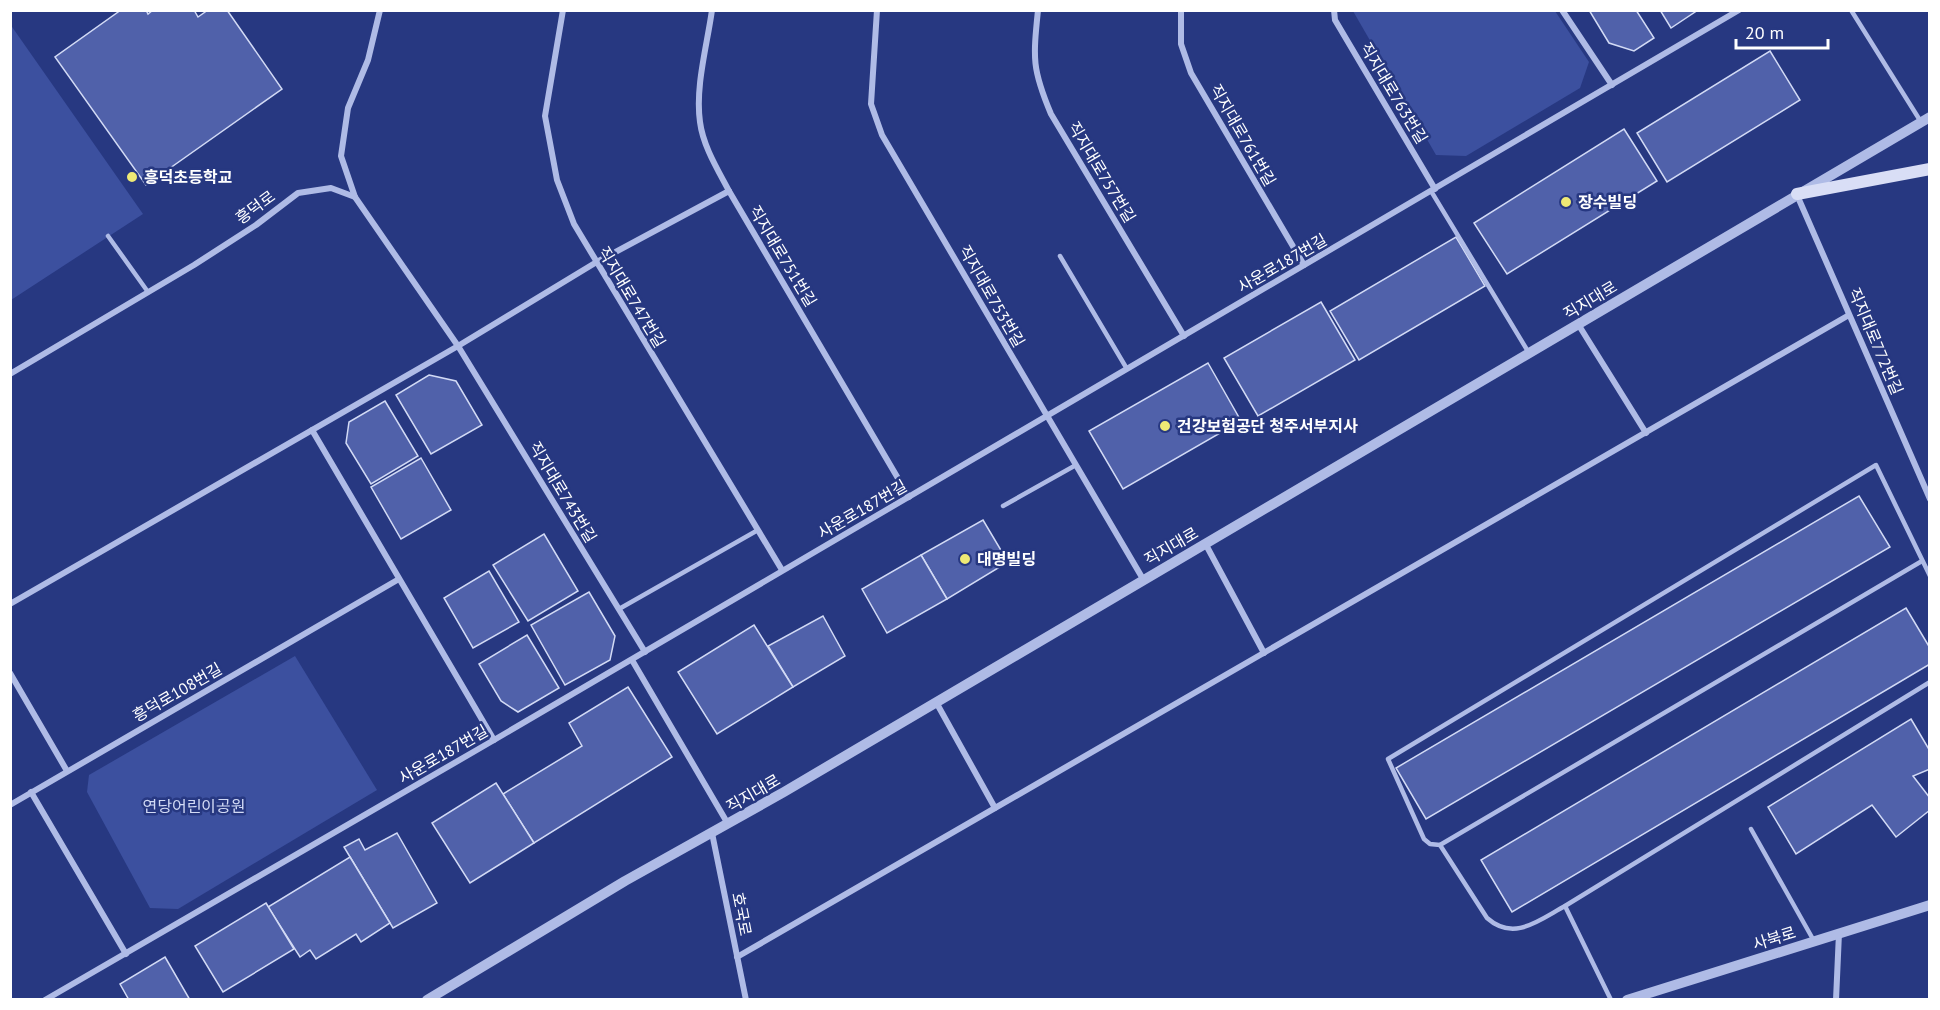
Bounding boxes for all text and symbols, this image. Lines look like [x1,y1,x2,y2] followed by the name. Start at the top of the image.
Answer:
[1736,12,1828,50] scale bar
[1745,21,1784,44] text: 20 m
[1356,39,1432,147] street label: 직지대로763번길
[1206,80,1280,190] street label: 직지대로761번길
[1064,118,1140,226] street label: 직지대로757번길
[144,167,233,187] place label: 흥덕초등학교
[125,170,139,184] marker: 흥덕초등학교
[231,186,279,228] street label: 흥덕로
[1578,192,1637,212] place label: 장수빌딩
[1559,195,1573,209] marker: 장수빌딩
[745,202,821,310] street label: 직지대로751번길
[1234,229,1330,297] street label: 사운로187번길
[955,241,1029,351] street label: 직지대로753번길
[594,243,670,351] street label: 직지대로747번길
[1560,276,1621,324] street label: 직지대로
[1844,284,1908,398] street label: 직지대로772번길
[1177,416,1358,436] place label: 건강보험공단 청주서부지사
[1158,419,1172,433] marker: 건강보험공단 청주서부지사
[525,438,601,546] street label: 직지대로743번길
[814,475,910,543] street label: 사운로187번길
[1140,522,1202,569] street label: 직지대로
[977,549,1036,569] place label: 대명빌딩
[958,552,972,566] marker: 대명빌딩
[129,658,225,726] street label: 흥덕로108번길
[395,720,491,788] street label: 사운로187번길
[722,769,784,816] street label: 직지대로
[142,796,246,816] park label: 연당어린이공원
[728,890,756,938] street label: 호국로
[1750,922,1798,954] street label: 사북로

